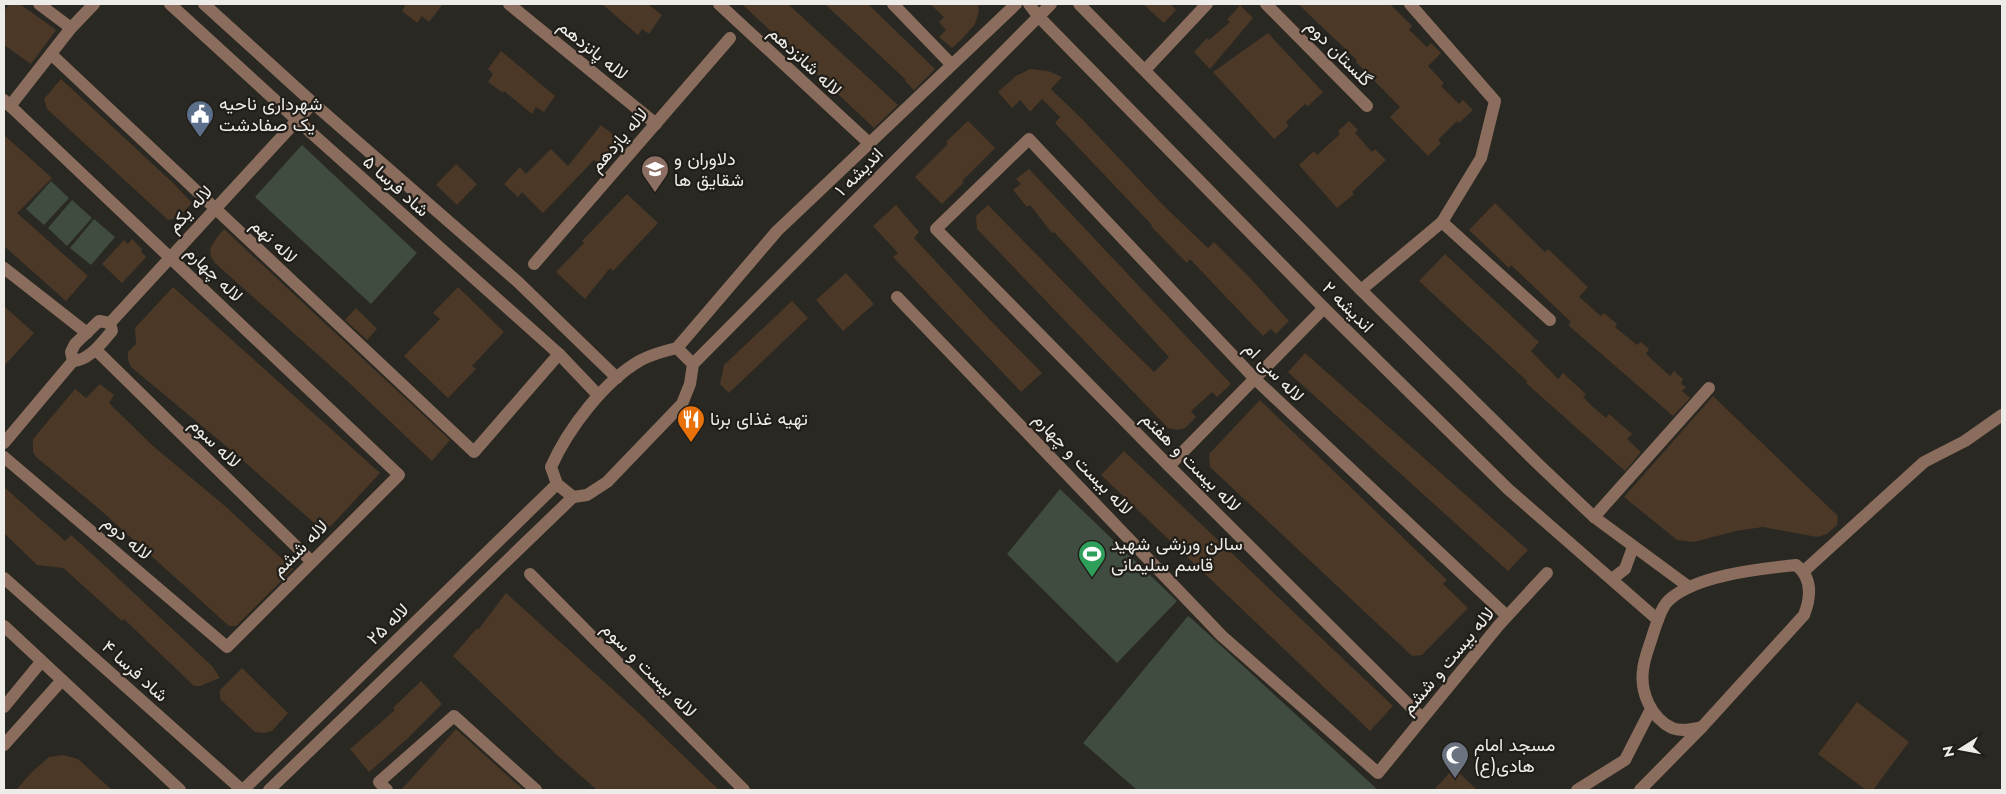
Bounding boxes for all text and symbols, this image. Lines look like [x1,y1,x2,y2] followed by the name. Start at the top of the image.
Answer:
[552,14,634,86] street label: لاله پانزدهم
[1300,14,1378,92] street label: گلستان دوم
[762,20,848,102] street label: لاله شانزدهم
[219,91,323,138] place label: شهرداری ناحیه یک صفادشت
[185,99,215,138] public building icon: شهرداری ناحیه یک صفادشت
[584,102,654,178] street label: لاله یازدهم
[829,142,889,202] street label: اندیشه ۱
[674,146,744,193] place label: دلاوران و شقایق ها
[357,149,435,223] street label: شاد فرسا ۵
[640,154,670,193] school or university icon: دلاوران و شقایق ها
[161,180,219,238] street label: لاله یکم
[245,213,303,269] street label: لاله نهم
[179,240,249,308] street label: لاله چهارم
[1316,275,1380,339] street label: اندیشه ۲
[1238,336,1310,408] street label: لاله سی ام
[676,404,706,443] restaurant icon: تهیه غذای برنا
[710,406,808,432] place label: تهیه غذای برنا
[1135,406,1247,518] street label: لاله بیست و هفتم
[1027,407,1139,521] street label: لاله بیست و چهارم
[183,412,247,474] street label: لاله سوم
[97,510,157,566] street label: لاله دوم
[266,514,334,582] street label: لاله ششم
[1111,531,1243,578] place label: سالن ورزشی شهید قاسم سلیمانی
[1077,539,1107,578] sports icon: سالن ورزشی شهید قاسم سلیمانی
[361,597,415,651] street label: لاله ۲۵
[1395,602,1501,720] street label: لاله بیست و ششم
[595,616,703,724] street label: لاله بیست و سوم
[96,634,174,708] street label: شاد فرسا ۴
[1936,724,1986,774] north arrow
[1474,732,1555,779] place label: مسجد امام هادی(ع)
[1440,740,1470,779] mosque icon: مسجد امام هادی(ع)
[1937,744,1959,759] text: N

